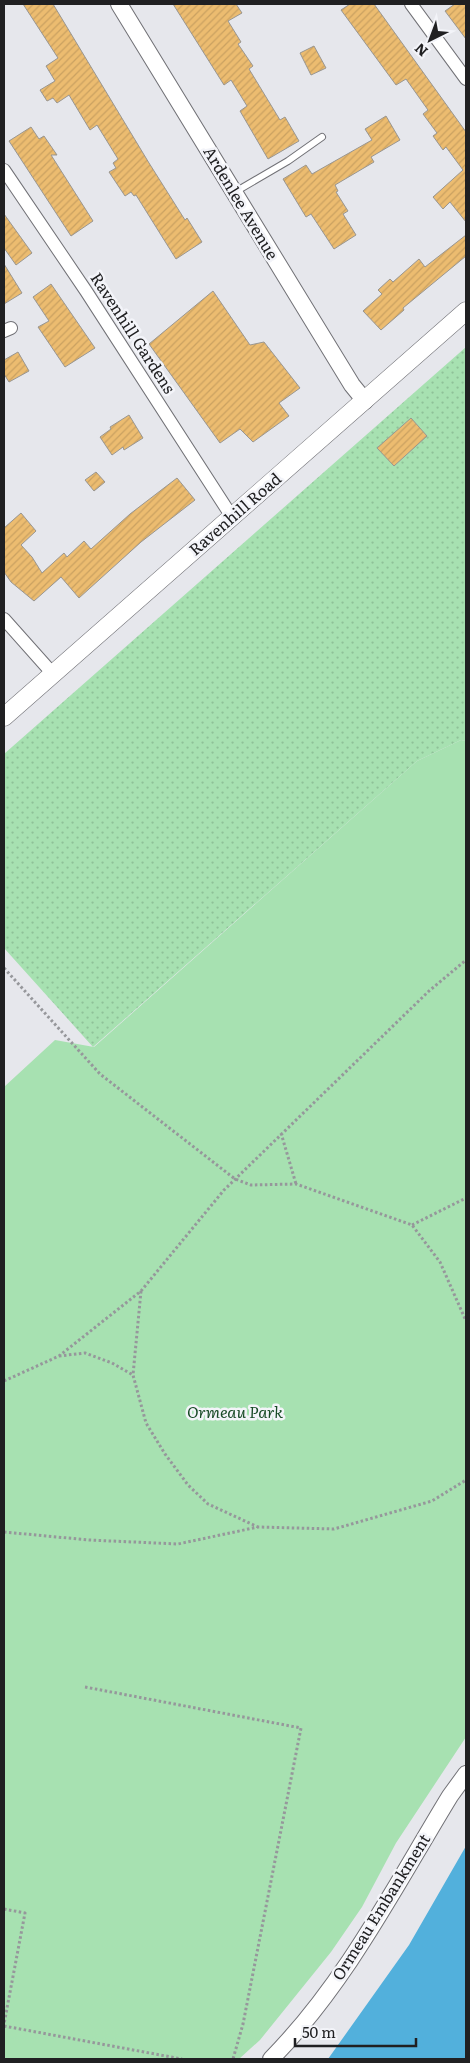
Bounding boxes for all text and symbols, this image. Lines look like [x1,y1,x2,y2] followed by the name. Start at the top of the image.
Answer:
[405,15,455,65] north arrow
[409,39,432,62] text: N
[199,141,285,264] street label: Ardenlee Avenue
[86,267,182,398] street label: Ravenhill Gardens
[183,466,286,560] street label: Ravenhill Road
[187,1399,283,1423] park label: Ormeau Park
[325,1828,435,1984] street label: Ormeau Embankment
[295,2016,416,2048] scale bar
[302,2020,336,2043] text: 50 m

